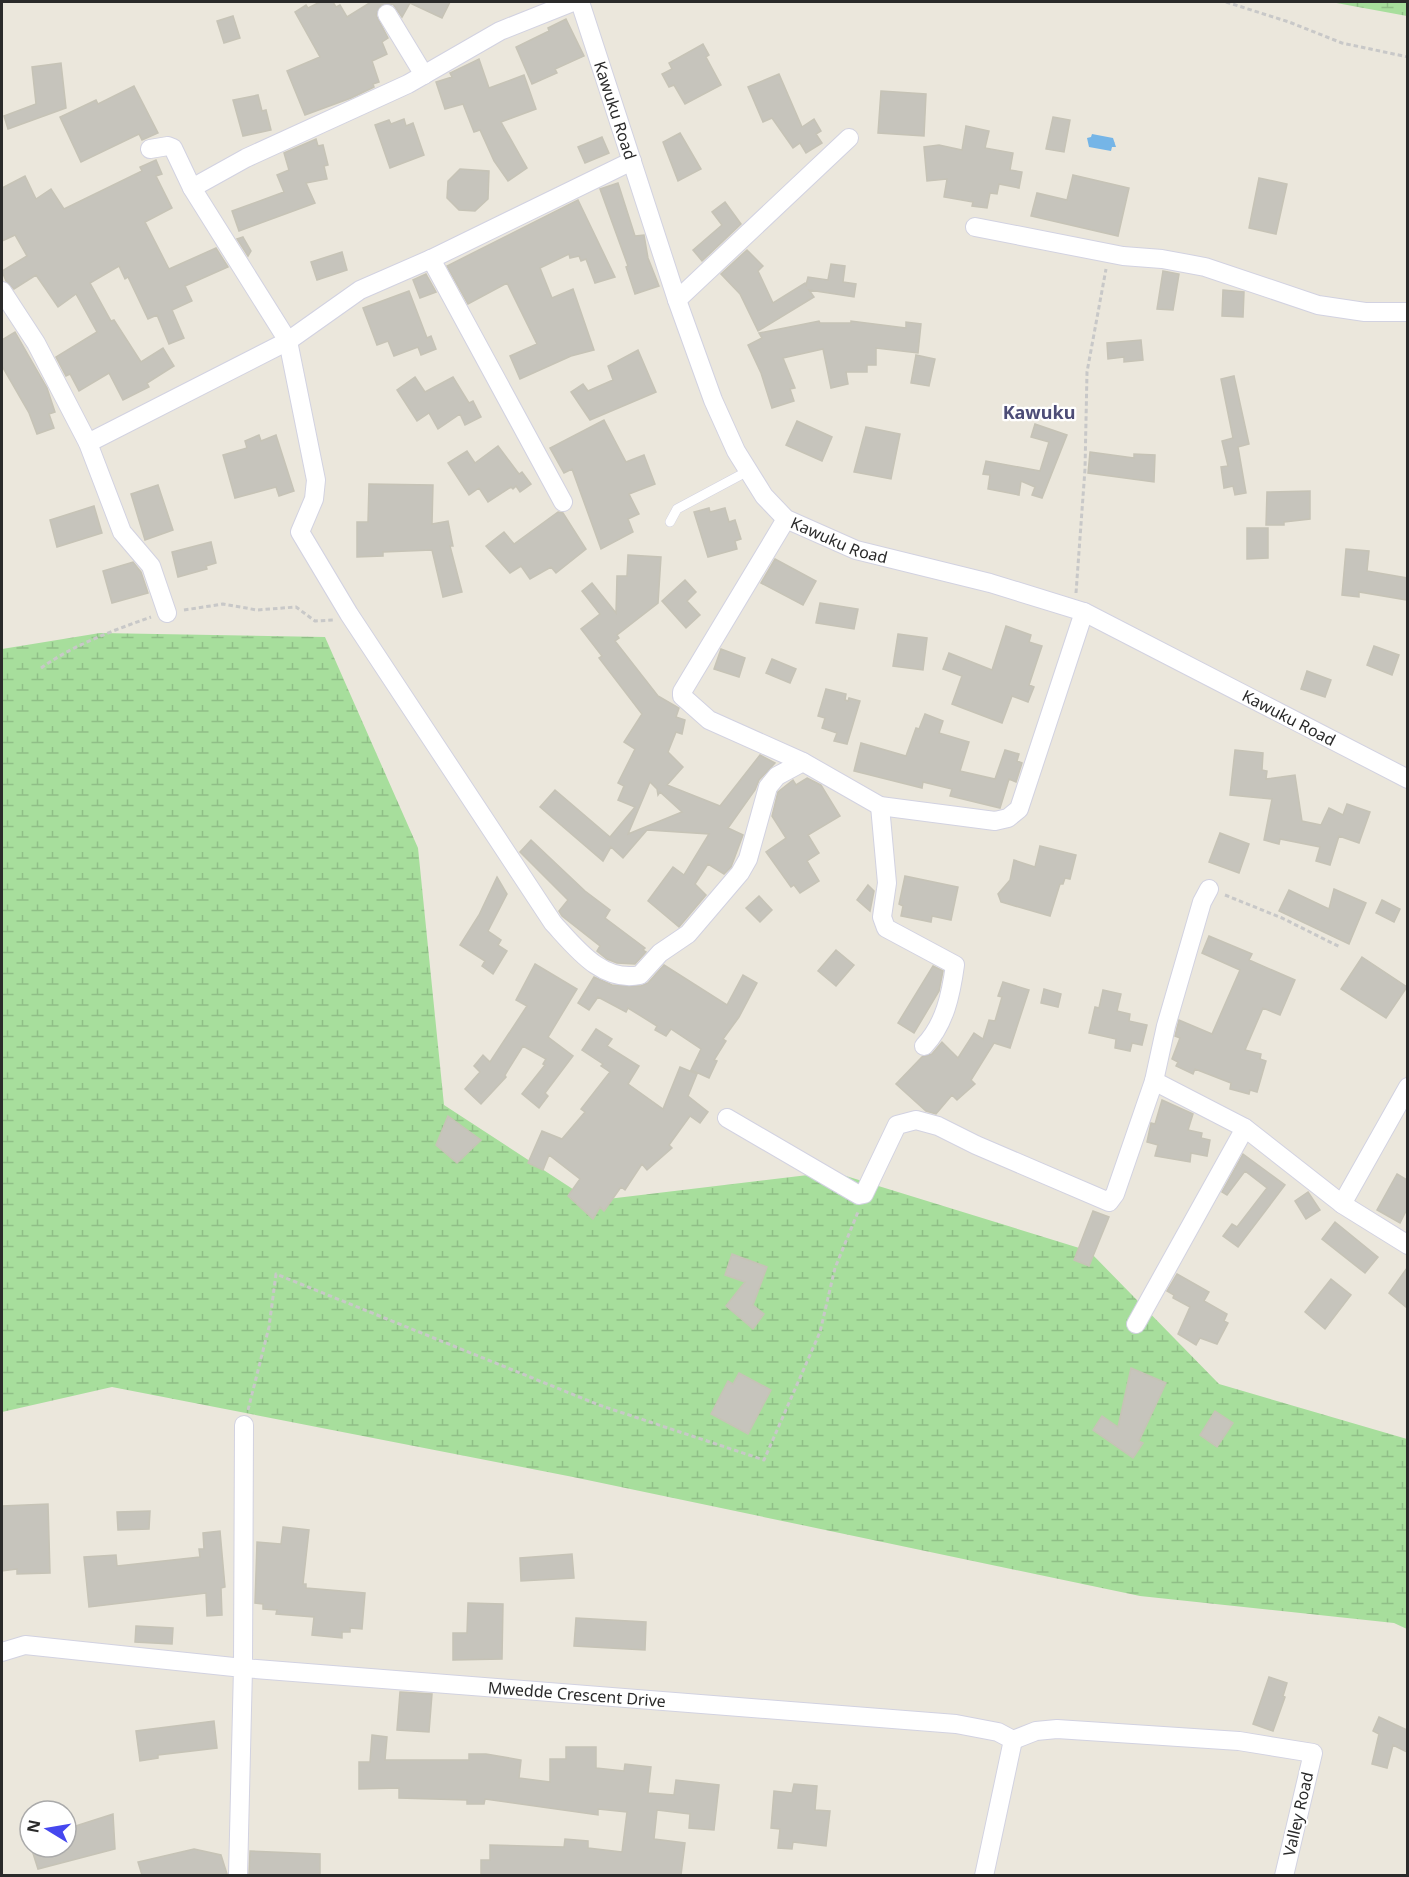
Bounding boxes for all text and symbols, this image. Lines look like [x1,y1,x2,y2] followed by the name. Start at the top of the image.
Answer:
[589,58,642,163] street label: Kawuku Road
[1003,400,1075,424] district label: Kawuku
[787,512,890,568] street label: Kawuku Road
[1238,684,1340,751] street label: Kawuku Road
[487,1676,667,1712] street label: Mwedde Crescent Drive
[1278,1770,1318,1858] street label: Valley Road
[18,1799,78,1859] north arrow
[21,1818,45,1835] text: N

